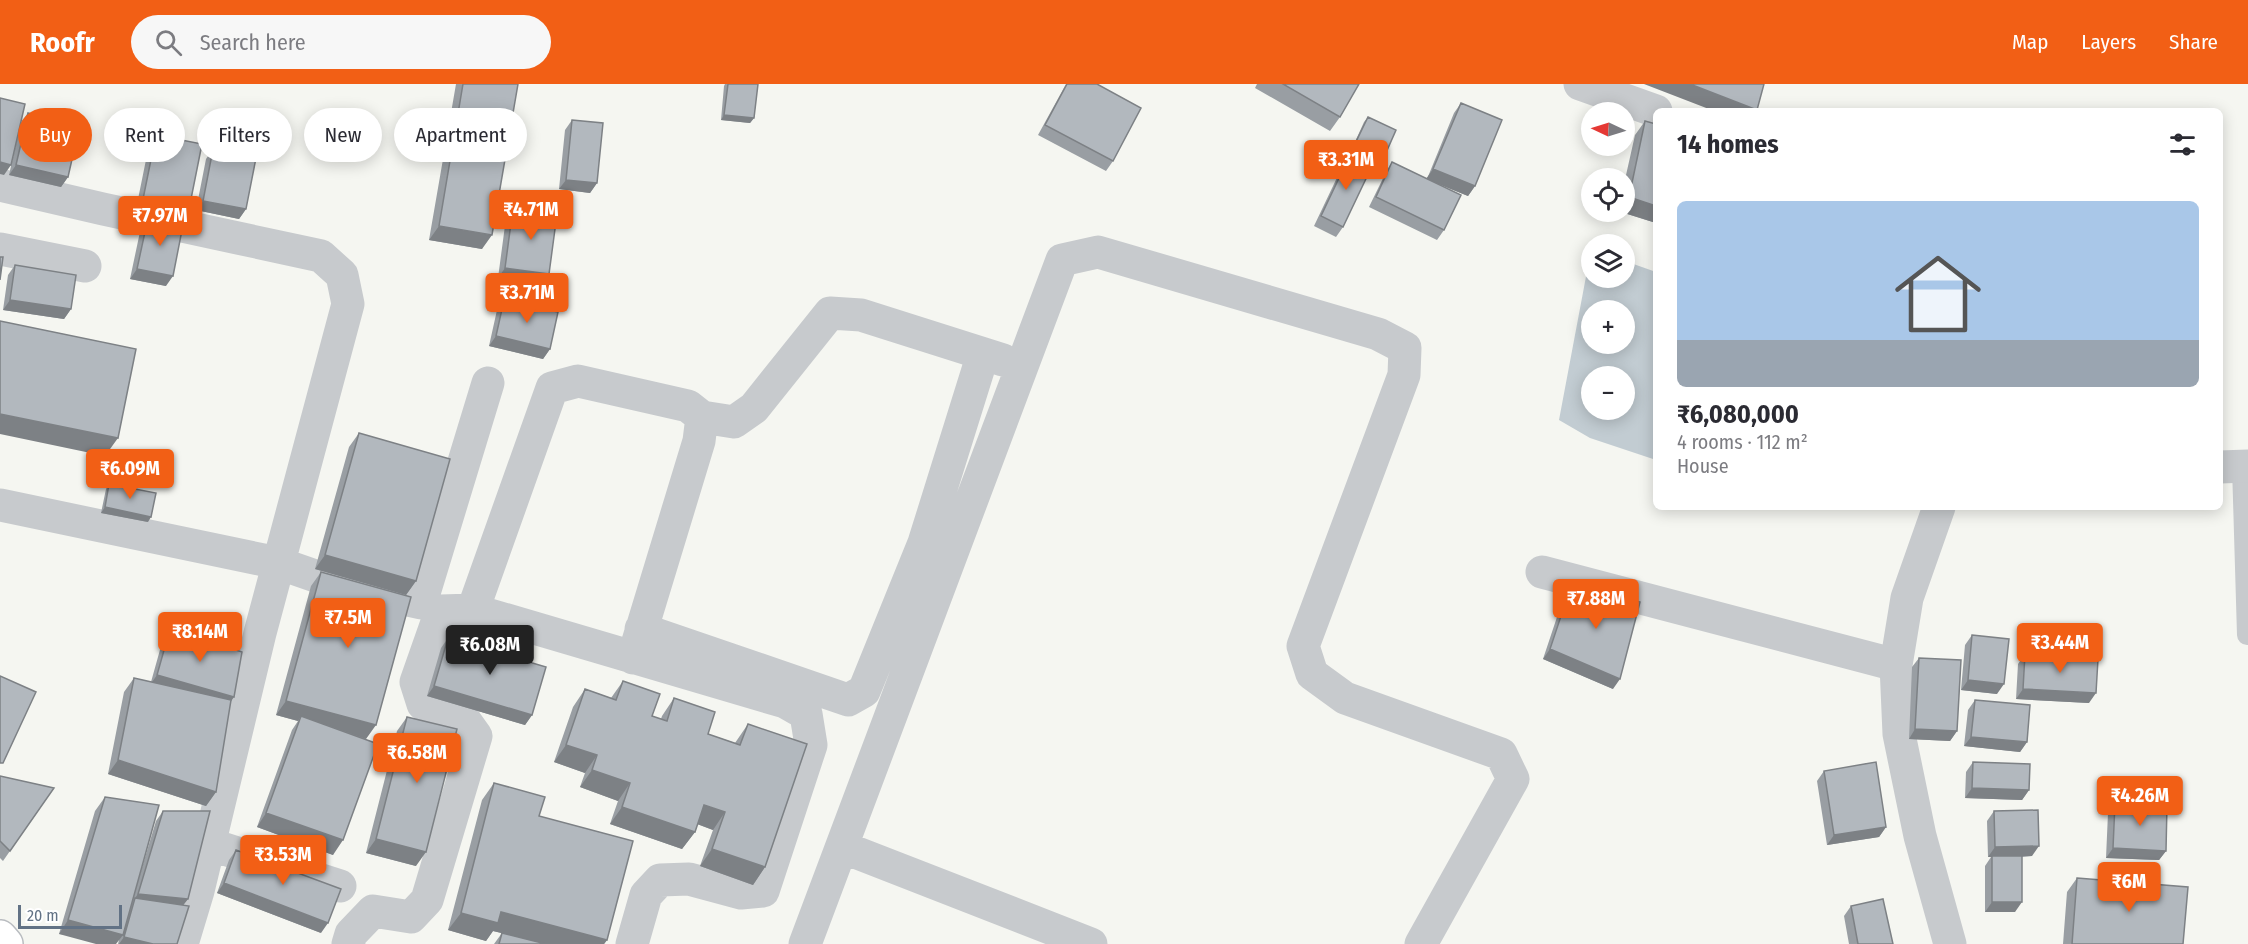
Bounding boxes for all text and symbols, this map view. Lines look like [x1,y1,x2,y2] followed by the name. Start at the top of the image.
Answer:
[131,15,551,69] search box
[30,26,95,59] text: Roofr
[152,26,185,59] icon: search
[200,29,306,56] text: Search here
[2012,29,2048,55] text: Map
[2081,29,2136,55] text: Layers
[2169,29,2218,55] text: Share
[1581,102,1635,156] north arrow
[1581,102,1635,420] map controls
[18,108,92,162] chip: Buy
[104,108,185,162] chip: Rent
[197,108,292,162] chip: Filters
[304,108,382,162] chip: New
[394,108,527,162] chip: Apartment
[2166,128,2199,161] icon: filters
[1677,129,1779,160] text: 14 homes
[1297,140,1395,191] pin: ₹3.31M
[1318,147,1374,171] text: ₹3.31M
[1581,168,1635,222] button: locate
[482,190,580,241] pin: ₹4.71M
[111,196,209,247] pin: ₹7.97M
[503,197,559,221] text: ₹4.71M
[132,203,188,227] text: ₹7.97M
[1581,234,1635,288] button: layers
[1884,240,1992,348] icon: home
[478,273,576,324] pin: ₹3.71M
[499,280,555,304] text: ₹3.71M
[1581,300,1635,354] button: +
[1581,366,1635,420] button: −
[1677,399,1799,430] text: ₹6,080,000
[1677,430,1808,454] text: 4 rooms · 112 m²
[81,449,179,500] pin: ₹6.09M
[1677,454,1729,478] text: House
[100,456,160,480] text: ₹6.09M
[1547,579,1645,630] pin: ₹7.88M
[1567,586,1625,610] text: ₹7.88M
[306,598,390,649] pin: ₹7.5M
[324,605,372,629] text: ₹7.5M
[151,612,249,663] pin: ₹8.14M
[172,619,228,643] text: ₹8.14M
[2011,623,2109,674] pin: ₹3.44M
[441,625,539,676] pin: ₹6.08M
[2031,630,2089,654] text: ₹3.44M
[460,632,520,656] text: ₹6.08M
[368,733,466,784] pin: ₹6.58M
[387,740,447,764] text: ₹6.58M
[2091,776,2189,827] pin: ₹4.26M
[2111,783,2169,807] text: ₹4.26M
[234,835,332,886] pin: ₹3.53M
[254,842,312,866] text: ₹3.53M
[2100,862,2158,913] pin: ₹6M
[2112,869,2146,893] text: ₹6M
[18,902,122,930] scale bar
[27,906,58,925] text: 20 m

